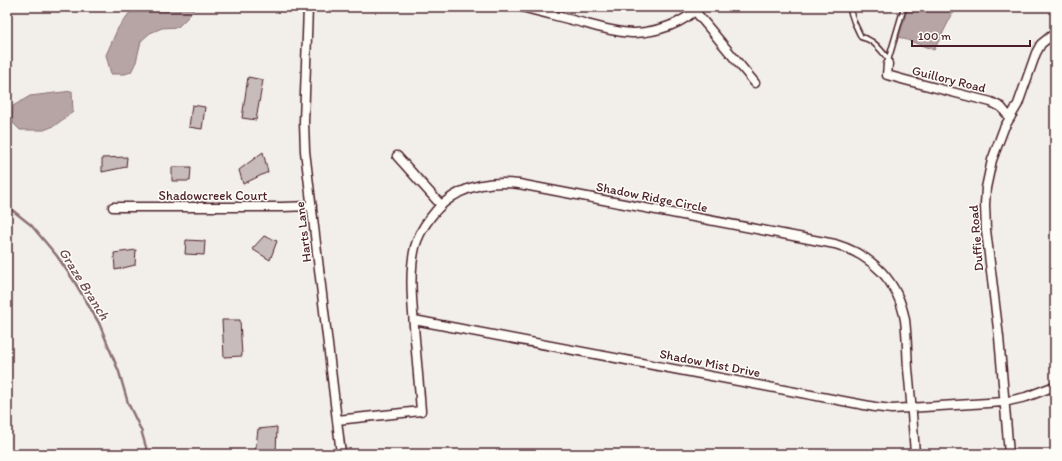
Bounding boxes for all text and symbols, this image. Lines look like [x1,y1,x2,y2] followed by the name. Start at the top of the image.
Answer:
[912,22,1030,48] scale bar
[918,29,951,43] text: 100 m
[911,63,987,95] street label: Guillory Road
[595,179,709,215] street label: Shadow Ridge Circle
[159,188,268,203] street label: Shadowcreek Court
[292,201,314,263] street label: Harts Lane
[966,204,986,272] street label: Duffie Road
[55,245,113,324] water label: Graze Branch
[658,346,762,380] street label: Shadow Mist Drive

